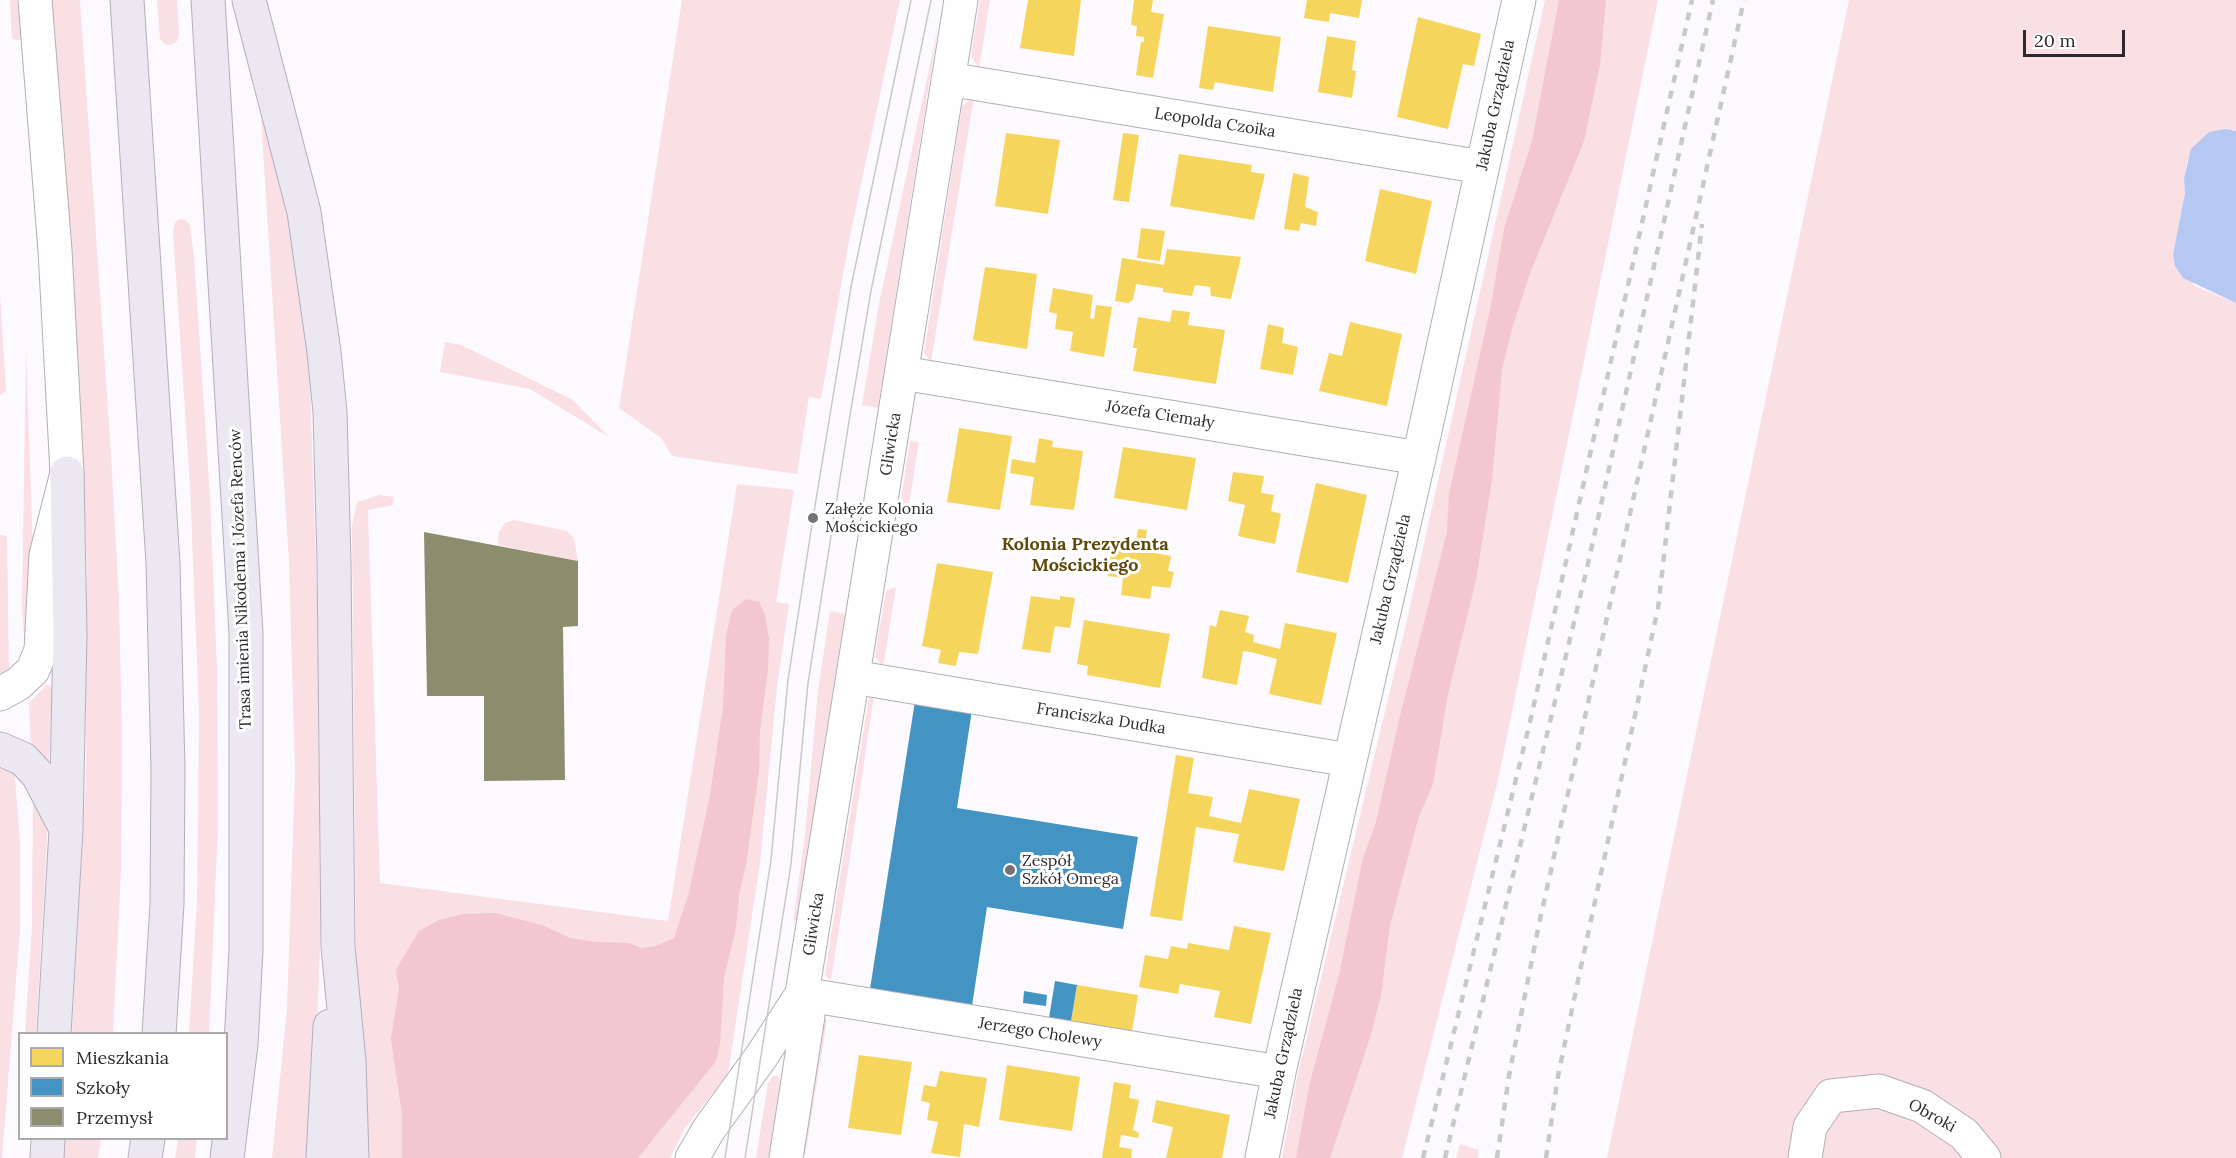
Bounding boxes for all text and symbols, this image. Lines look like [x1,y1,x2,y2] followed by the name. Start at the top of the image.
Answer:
[2026,18,2128,56] scale bar
[2034,29,2076,52] text: 20 m
[1473,38,1519,172] street label: Jakuba Grządziela
[1153,104,1277,142] street label: Leopolda Czoika
[1104,397,1216,433] street label: Józefa Ciemały
[877,411,905,477] street label: Gliwicka
[226,429,256,729] street label: Trasa imienia Nikodema i Józefa Renców
[825,499,934,537] place label: Załęże Kolonia Mościckiego
[806,511,820,525] marker: Załęże Kolonia Mościckiego
[1367,512,1415,646] street label: Jakuba Grządziela
[1001,534,1169,576] district label: Kolonia Prezydenta Mościckiego
[1035,699,1167,739] street label: Franciszka Dudka
[1022,851,1119,889] place label: Zespół Szkół Omega
[1003,863,1017,877] marker: Zespół Szkół Omega
[800,891,828,957] street label: Gliwicka
[1261,986,1307,1120] street label: Jakuba Grządziela
[977,1014,1103,1052] street label: Jerzego Cholewy
[18,1032,228,1140] legend
[76,1046,169,1069] text: Mieszkania
[76,1076,130,1099] text: Szkoły
[1905,1095,1959,1137] street label: Obroki
[76,1106,153,1129] text: Przemysł

